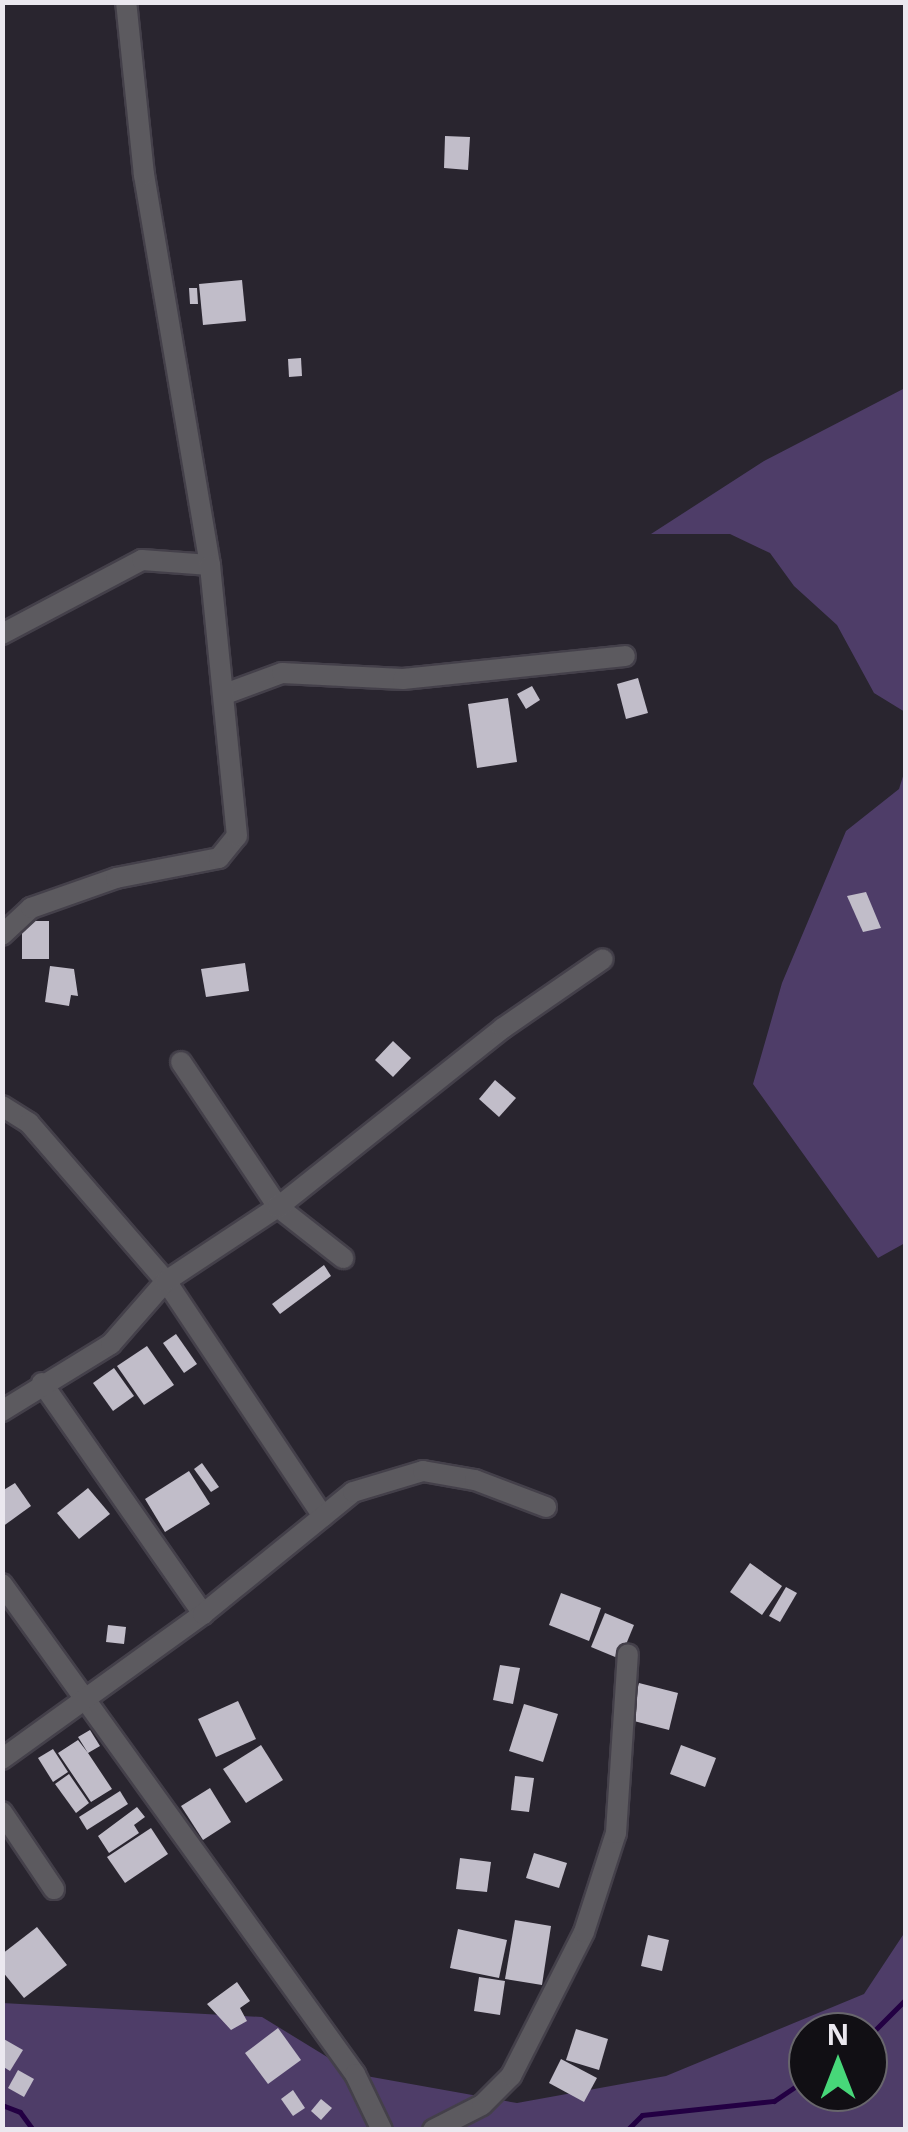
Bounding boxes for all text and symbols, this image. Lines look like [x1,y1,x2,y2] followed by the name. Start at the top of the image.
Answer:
[788,2012,888,2112] north arrow
[827,2015,849,2053] text: N

